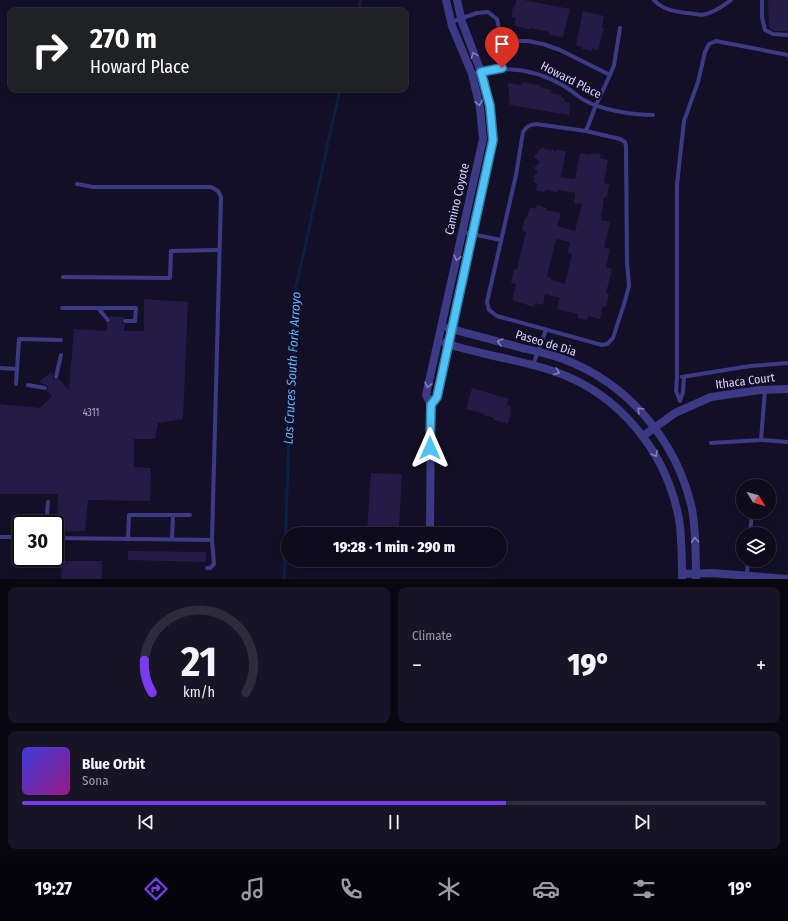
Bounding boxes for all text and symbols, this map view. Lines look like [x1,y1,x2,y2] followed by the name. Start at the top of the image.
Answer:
[90,22,157,55] text: 270 m
[24,24,76,76] icon: right
[485,27,519,68] pin
[491,33,513,55] icon: arrive
[471,51,479,58] one-way arrow
[90,56,189,78] text: Howard Place
[538,59,604,101] street label: Howard Place
[475,100,483,107] one-way arrow
[442,162,472,236] street label: Camino Coyote
[453,255,461,261] one-way arrow
[281,291,303,445] water label: Las Cruces South Fork Arroyo
[514,327,578,359] street label: Paseo de Dia
[497,338,504,347] one-way arrow
[554,368,561,376] one-way arrow
[715,370,775,392] street label: Ithaca Court
[425,382,433,388] one-way arrow
[83,407,99,419] house number: 4311
[638,408,645,415] one-way arrow
[409,427,451,469] position arrow
[650,450,657,457] one-way arrow
[736,479,776,519] north arrow
[736,479,776,567] map controls
[12,515,64,567] speed limit sign: 30
[736,527,776,567] button: layers
[691,537,700,543] one-way arrow
[333,538,455,556] text: 19:28 · 1 min · 290 m
[412,628,452,643] text: Climate
[180,637,217,687] text: 21
[568,647,610,683] text: 19°
[412,652,422,679] text: −
[756,652,766,679] text: +
[183,684,215,701] text: km/h
[82,755,145,773] text: Blue Orbit
[82,773,109,788] text: Sona
[135,811,157,833] icon: previous
[383,811,405,833] icon: pause
[631,811,653,833] icon: next
[142,875,170,903] icon: directions
[239,875,267,903] icon: music
[337,875,365,903] icon: phone
[435,875,463,903] icon: climate
[532,875,560,903] icon: car
[630,875,658,903] icon: filters
[35,878,72,900] text: 19:27
[728,878,753,900] text: 19°

